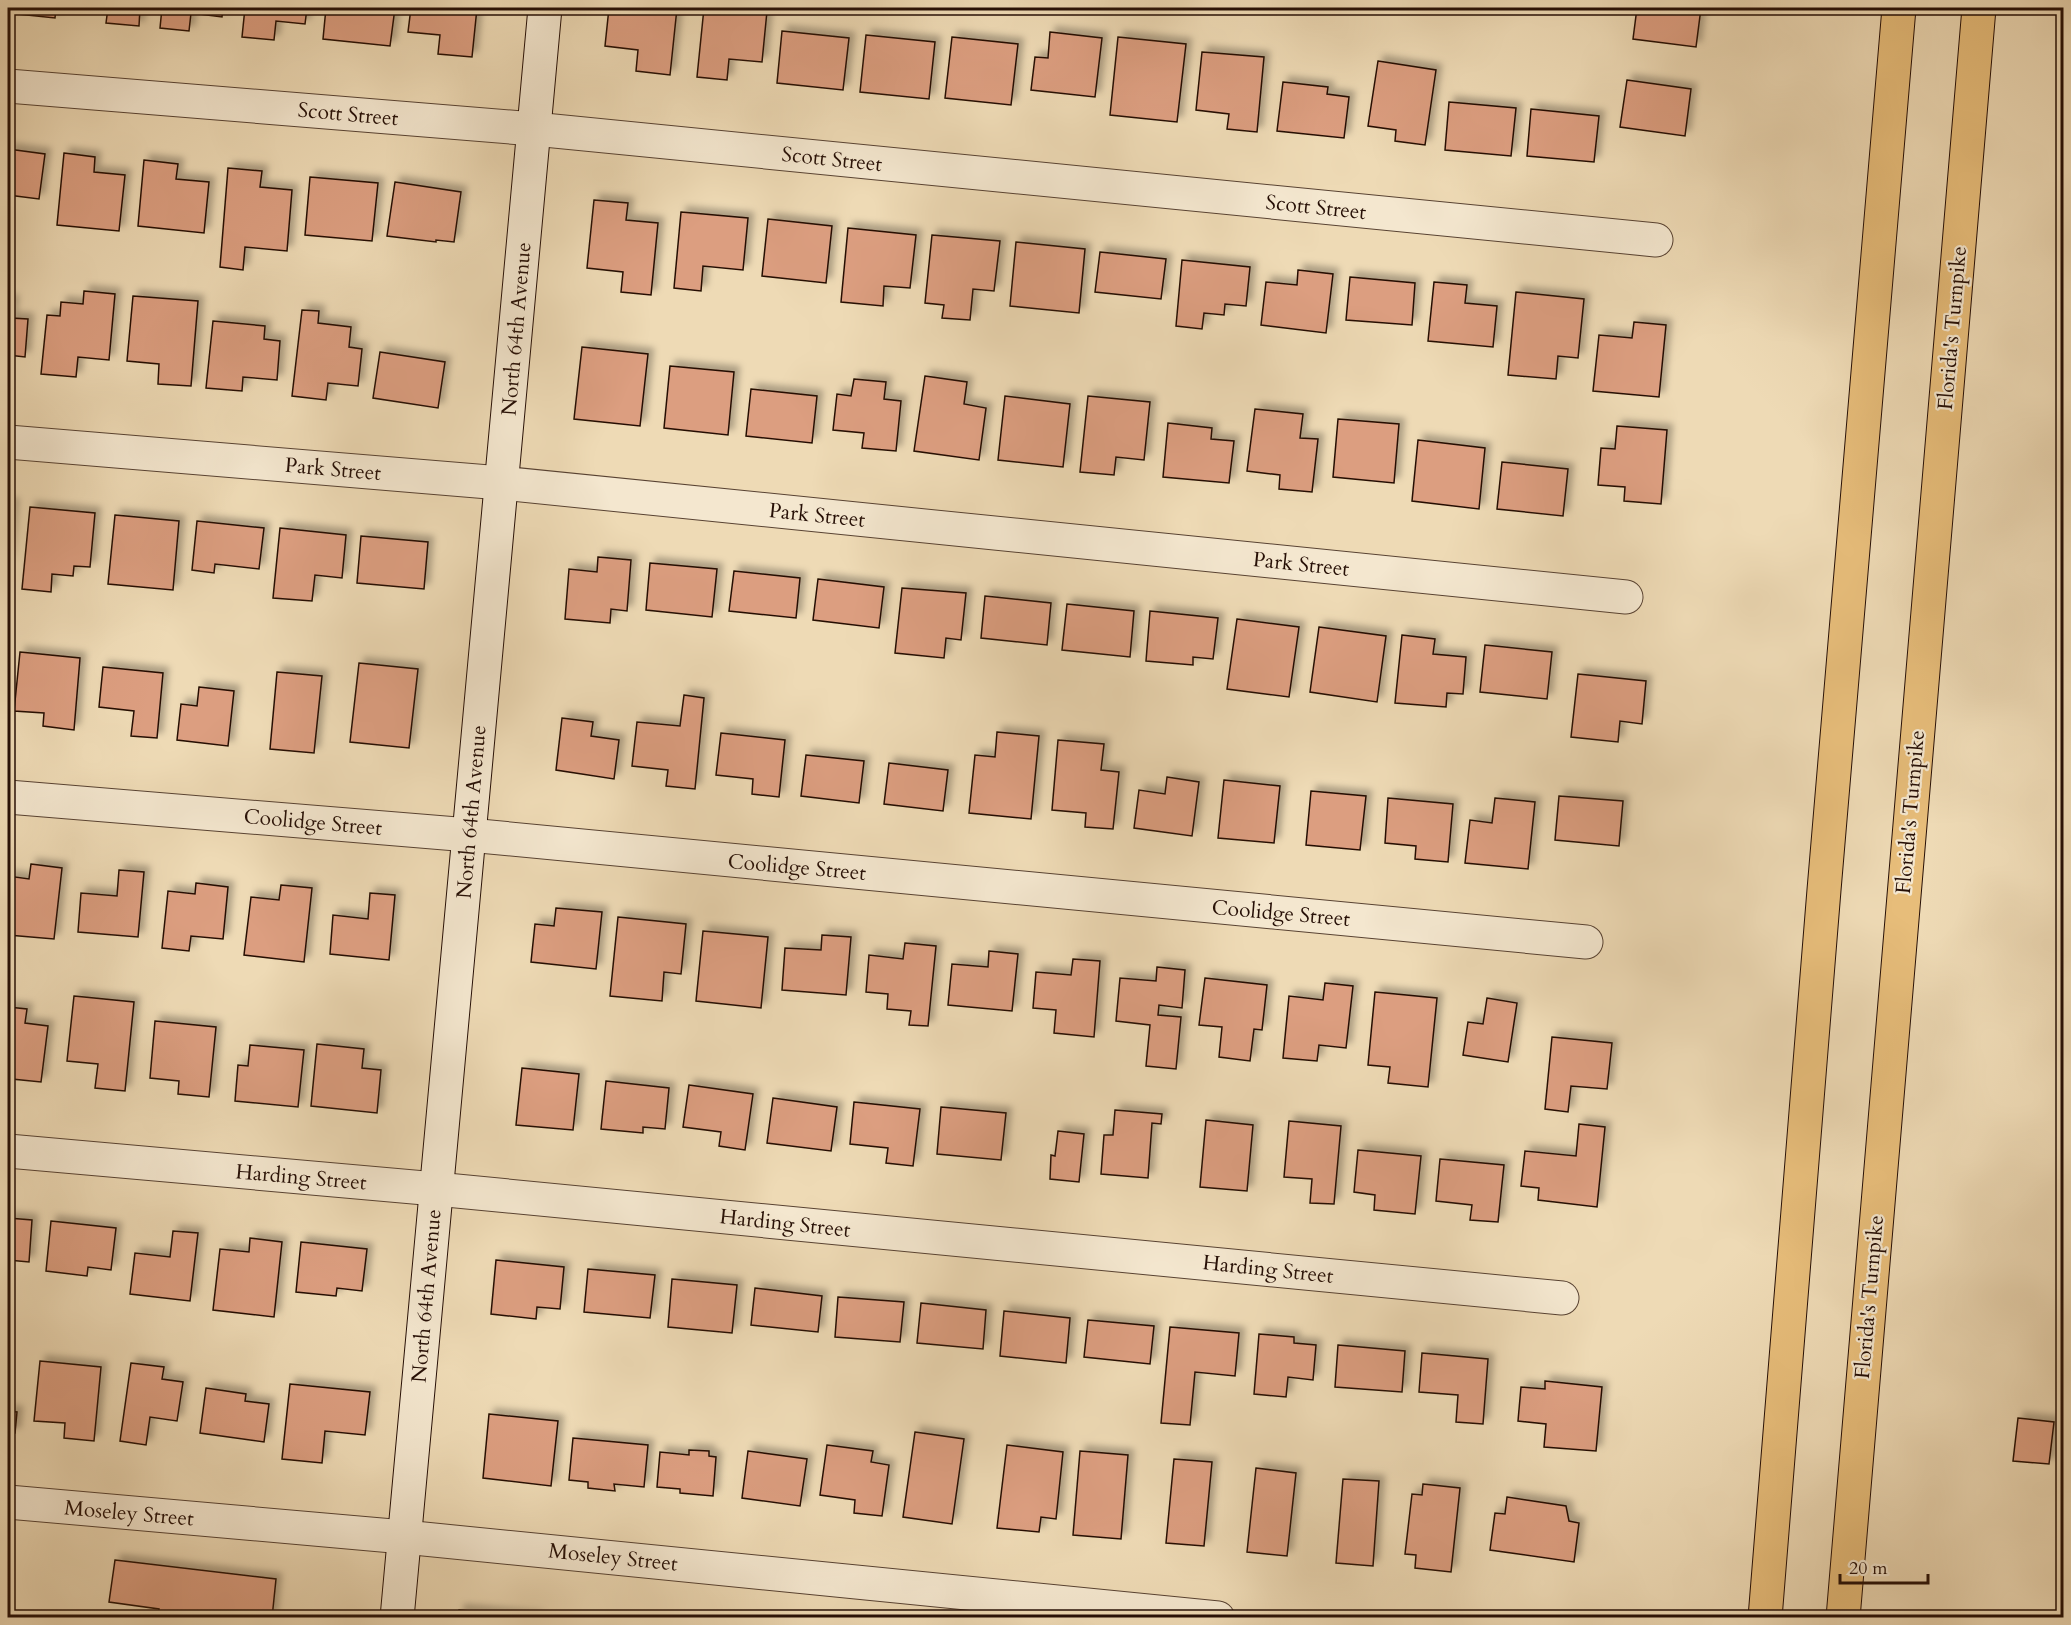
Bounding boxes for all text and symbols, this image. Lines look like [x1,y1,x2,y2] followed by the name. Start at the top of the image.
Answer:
[296,96,400,133] street label: Scott Street
[780,140,884,179] street label: Scott Street
[1264,188,1368,227] street label: Scott Street
[494,241,539,417] street label: North 64th Avenue
[1931,245,1974,411] street label: Florida's Turnpike
[284,451,383,488] street label: Park Street
[767,496,867,535] street label: Park Street
[1251,545,1351,584] street label: Park Street
[449,724,494,900] street label: North 64th Avenue
[1889,729,1932,895] street label: Florida's Turnpike
[243,802,384,843] street label: Coolidge Street
[727,847,868,888] street label: Coolidge Street
[1211,893,1352,934] street label: Coolidge Street
[234,1157,368,1198] street label: Harding Street
[718,1202,852,1245] street label: Harding Street
[404,1208,449,1384] street label: North 64th Avenue
[1848,1214,1891,1380] street label: Florida's Turnpike
[1201,1248,1335,1291] street label: Harding Street
[63,1493,195,1534] street label: Moseley Street
[547,1536,679,1579] street label: Moseley Street
[1840,1547,1928,1585] scale bar
[1849,1556,1888,1581] text: 20 m

